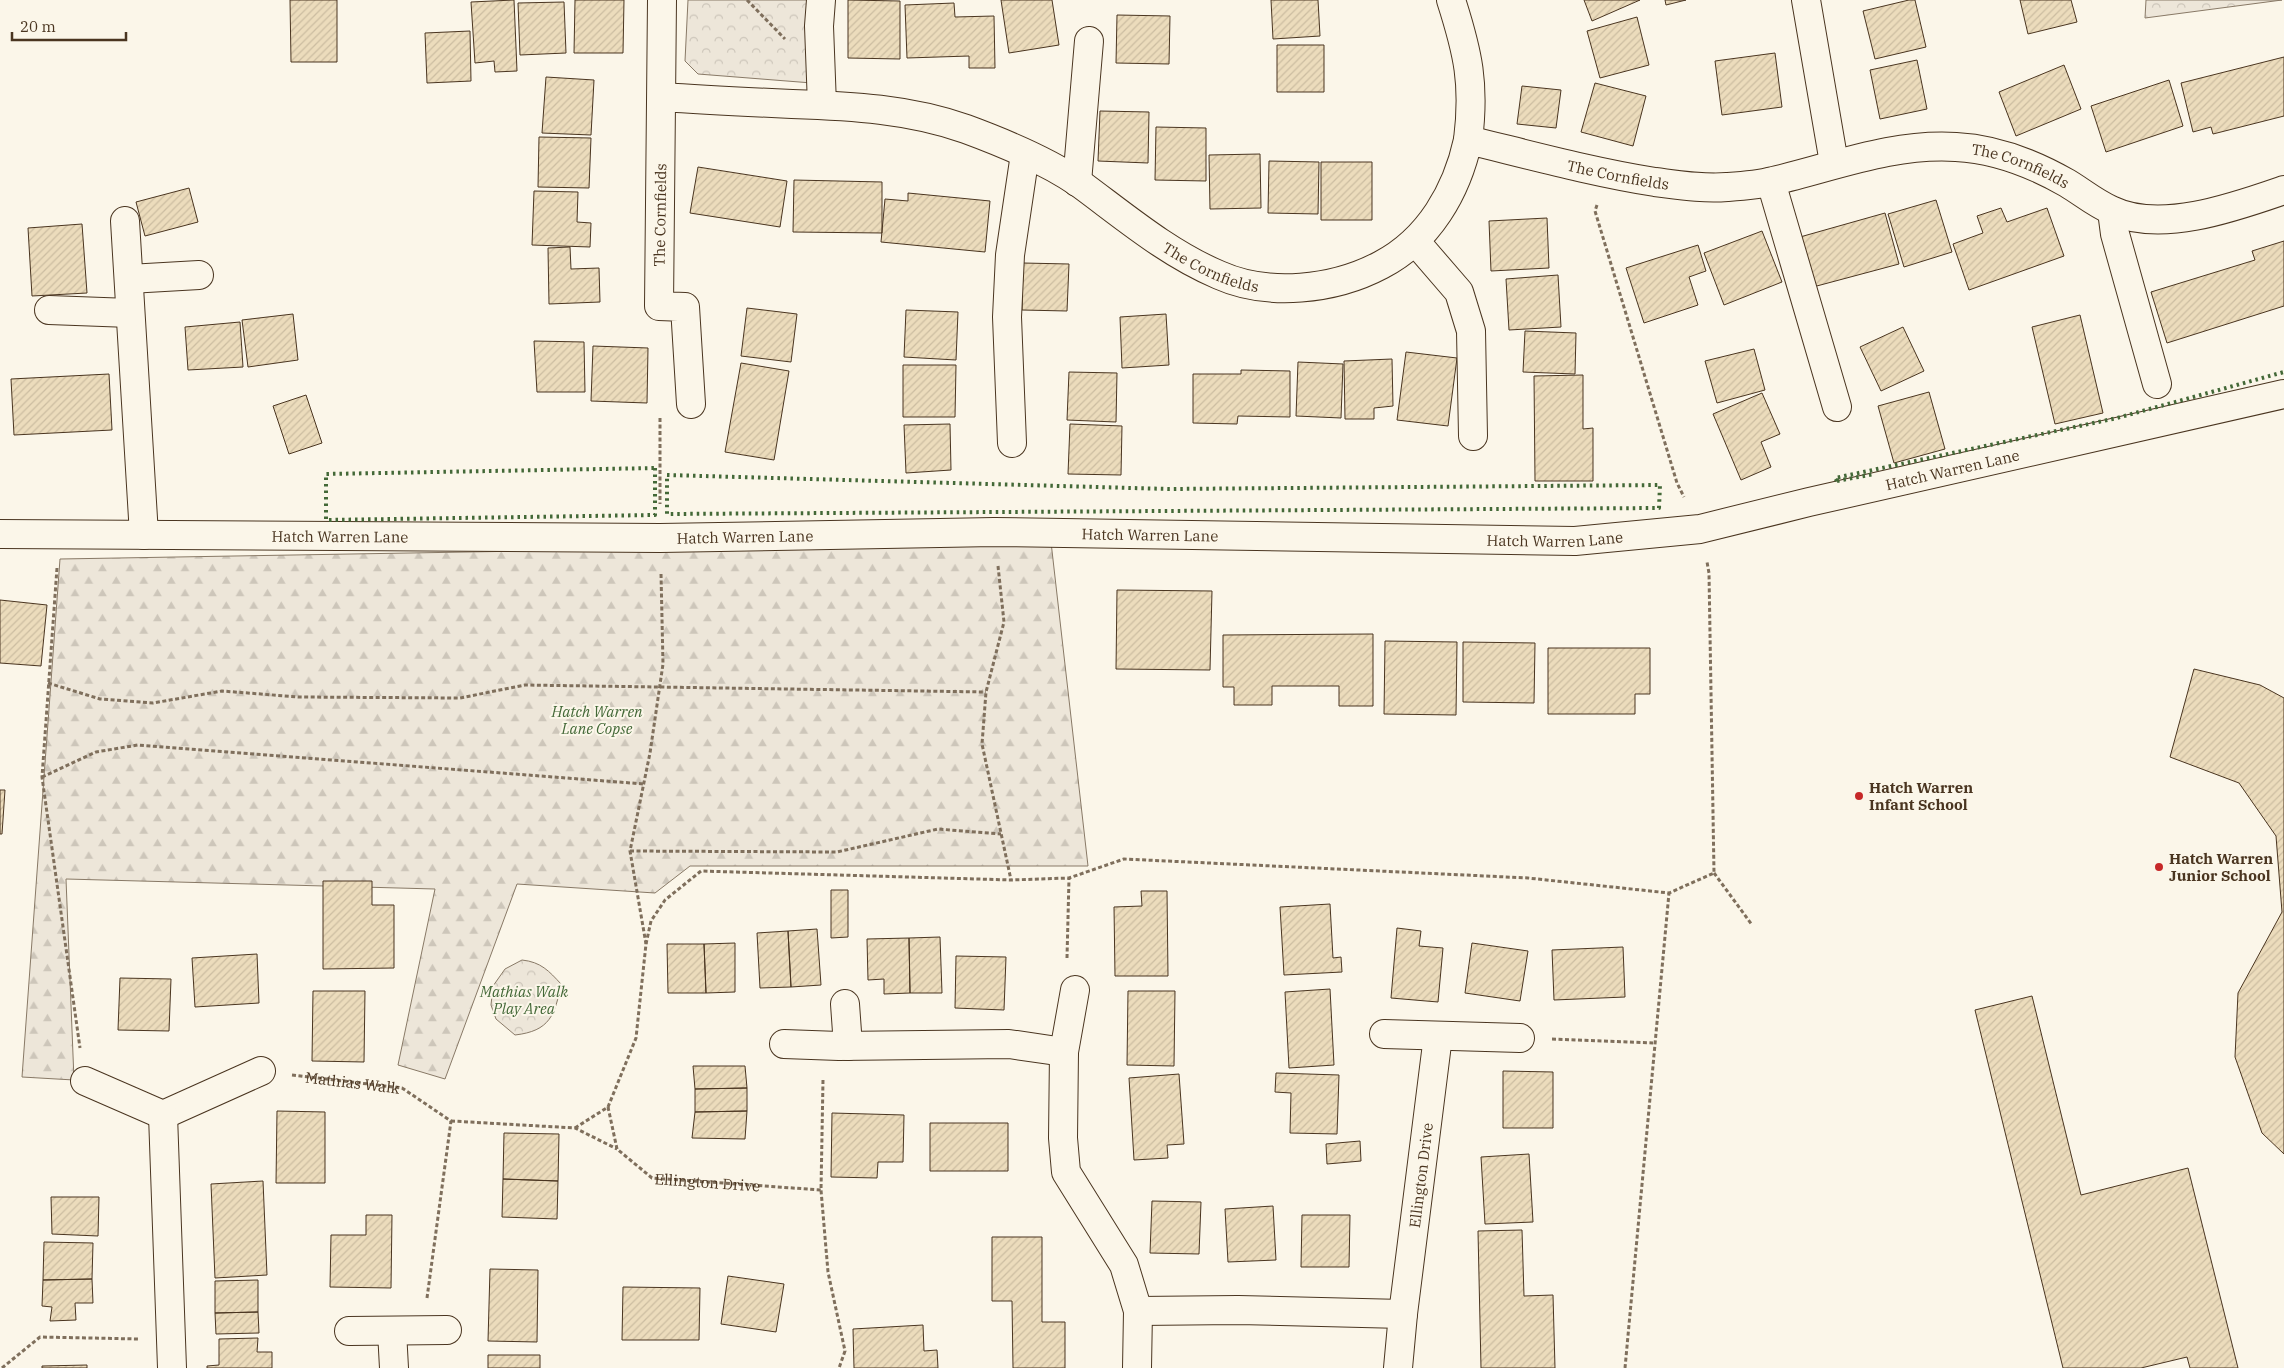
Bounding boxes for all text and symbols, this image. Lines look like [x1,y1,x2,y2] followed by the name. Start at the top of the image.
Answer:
[12,10,126,42] scale bar
[20,17,56,36] text: 20 m
[1970,139,2073,192] street label: The Cornfields
[1565,155,1670,193] street label: The Cornfields
[650,163,670,267] street label: The Cornfields
[1159,237,1260,296] street label: The Cornfields
[1884,445,2021,494] street label: Hatch Warren Lane
[1081,524,1218,545] street label: Hatch Warren Lane
[272,526,408,546] street label: Hatch Warren Lane
[676,526,814,547] street label: Hatch Warren Lane
[1486,527,1624,551] street label: Hatch Warren Lane
[550,702,643,738] park label: Hatch Warren Lane Copse
[1869,778,1973,814] place label: Hatch Warren Infant School
[1853,790,1865,802] marker: Hatch Warren Infant School
[2169,849,2273,885] place label: Hatch Warren Junior School
[2153,861,2165,873] marker: Hatch Warren Junior School
[479,982,568,1018] park label: Mathias Walk Play Area
[304,1067,401,1097] street label: Mathias Walk
[1404,1122,1436,1229] street label: Ellington Drive
[654,1169,761,1195] street label: Ellington Drive

